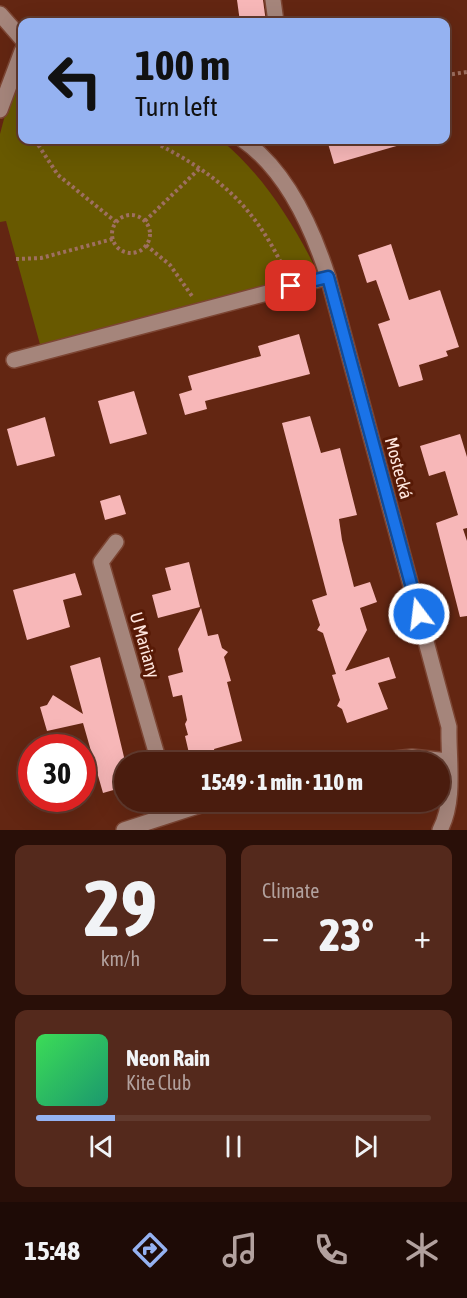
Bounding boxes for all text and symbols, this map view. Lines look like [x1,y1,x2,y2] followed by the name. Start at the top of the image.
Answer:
[135,41,230,89] text: 100 m
[36,42,114,120] icon: left
[135,91,218,122] text: Turn left
[265,260,316,311] pin
[274,269,307,302] icon: arrive
[381,435,417,501] street label: Mostecká
[387,582,451,646] position arrow
[126,610,164,680] street label: U Mariany
[18,734,96,812] speed limit sign: 30
[201,769,363,795] text: 15:49 · 1 min · 110 m
[84,863,157,953] text: 29
[262,879,319,902] text: Climate
[319,909,374,961] text: 23°
[262,917,279,955] text: −
[414,917,431,955] text: +
[101,947,140,970] text: km/h
[126,1045,210,1071] text: Neon Rain
[126,1071,191,1094] text: Kite Club
[85,1130,118,1163] icon: previous
[217,1130,250,1163] icon: pause
[349,1130,382,1163] icon: next
[129,1229,171,1271] icon: directions
[219,1229,261,1271] icon: music
[310,1229,352,1271] icon: phone
[401,1229,443,1271] icon: climate
[24,1235,80,1266] text: 15:48

